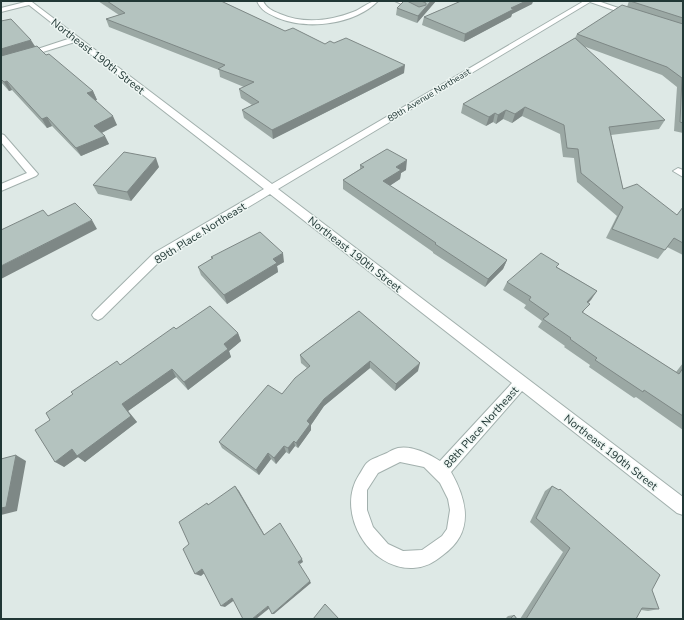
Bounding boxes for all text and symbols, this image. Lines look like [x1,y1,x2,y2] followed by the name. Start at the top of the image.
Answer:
[48,15,148,98] street label: Northeast 190th Street
[385,65,473,125] street label: 89th Avenue Northeast
[152,199,249,268] street label: 89th Place Northeast
[305,213,405,296] street label: Northeast 190th Street
[441,383,522,471] street label: 88th Place Northeast
[561,411,661,494] street label: Northeast 190th Street

